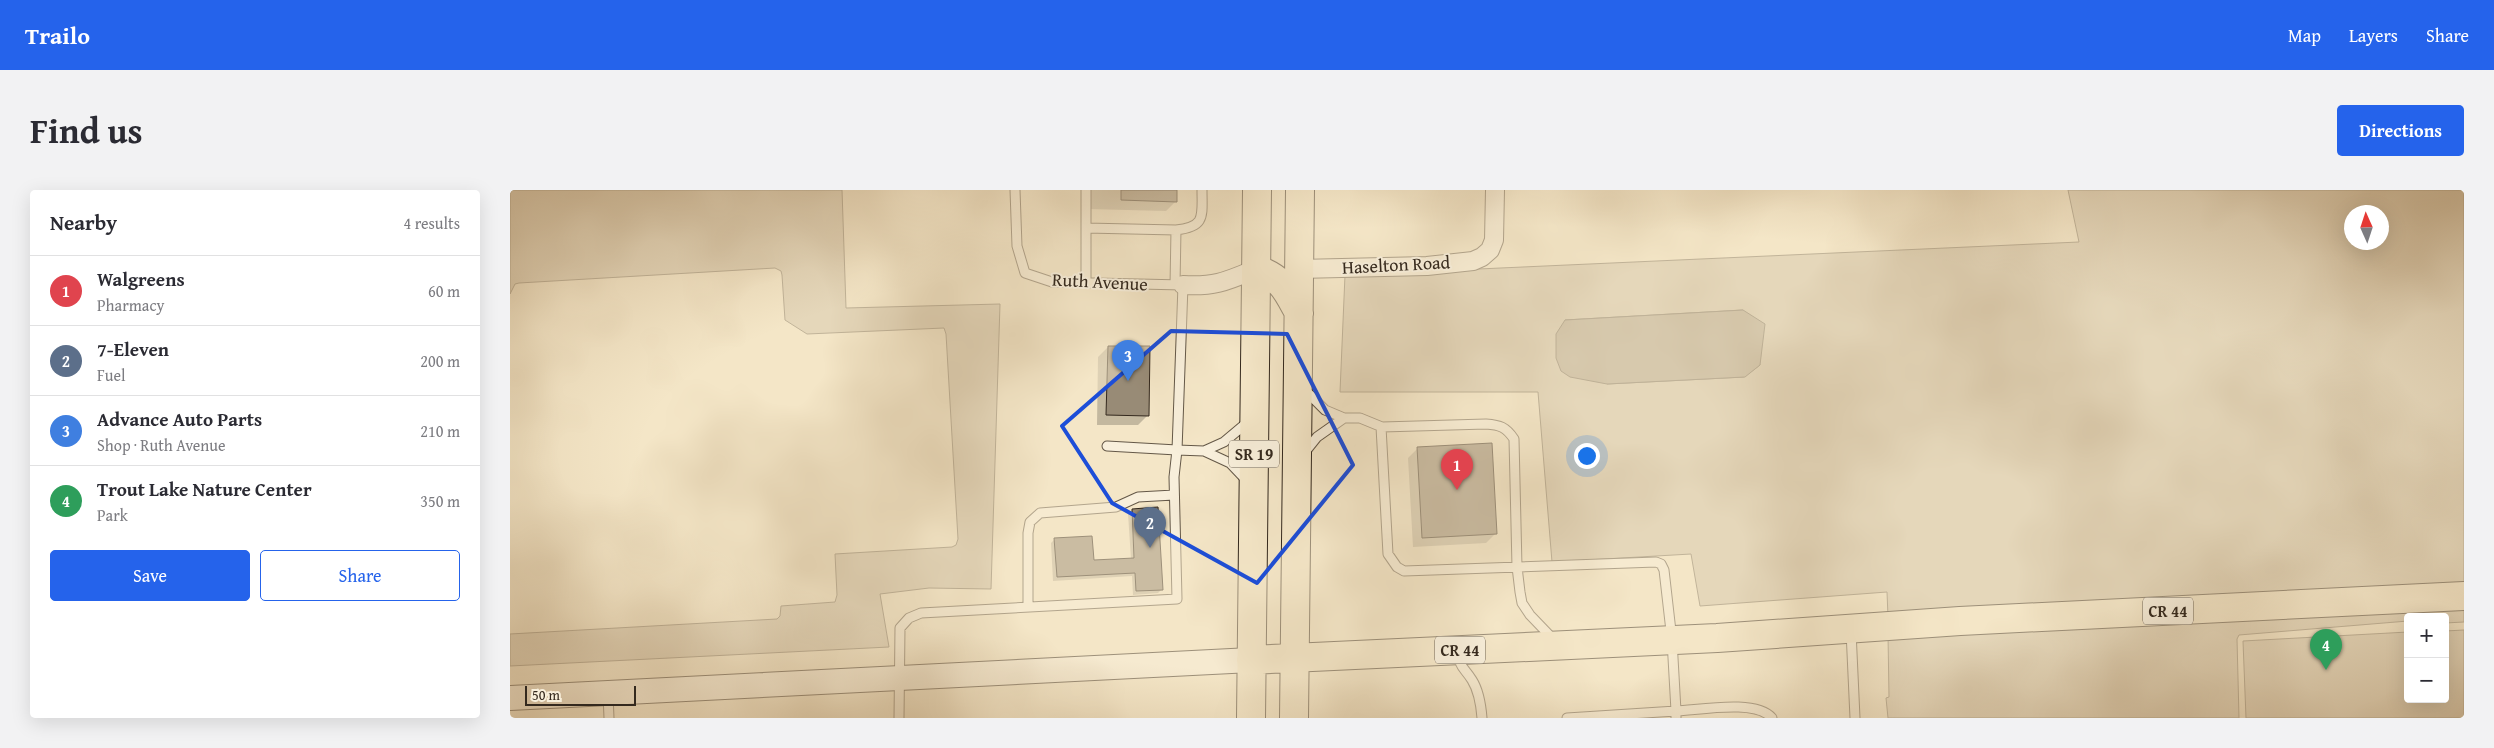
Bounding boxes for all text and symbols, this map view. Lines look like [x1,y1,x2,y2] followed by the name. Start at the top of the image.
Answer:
[25,18,90,53] text: Trailo
[2288,22,2321,49] text: Map
[2349,22,2398,49] text: Layers
[2426,22,2469,49] text: Share
[30,105,143,156] text: Find us
[2337,105,2464,156] button: Directions
[2344,205,2389,250] north arrow
[50,207,117,238] text: Nearby
[403,211,460,235] text: 4 results
[1341,248,1451,281] street label: Haselton Road
[97,265,185,293] text: Walgreens
[1051,266,1149,297] street label: Ruth Avenue
[62,279,70,303] text: 1
[428,279,460,303] text: 60 m
[97,293,164,317] text: Pharmacy
[97,335,169,363] text: 7-Eleven
[1112,340,1144,381] pin: 3
[62,349,70,373] text: 2
[420,349,460,373] text: 200 m
[97,363,125,387] text: Fuel
[97,405,262,433] text: Advance Auto Parts
[62,419,70,443] text: 3
[420,419,460,443] text: 210 m
[97,433,225,457] text: Shop · Ruth Avenue
[1229,440,1279,468] road number: SR 19
[1574,443,1600,469] your location
[1441,449,1473,490] pin: 1
[97,475,312,503] text: Trout Lake Nature Center
[62,489,70,513] text: 4
[420,489,460,513] text: 350 m
[97,503,128,527] text: Park
[1134,507,1166,548] pin: 2
[50,550,250,601] button: Save
[260,550,460,601] button: Share
[2143,598,2193,624] road number: CR 44
[2404,613,2449,703] map controls
[2404,613,2449,658] button: +
[2310,629,2342,670] pin: 4
[1435,636,1485,664] road number: CR 44
[2404,658,2449,703] button: −
[525,683,636,706] scale bar
[532,685,560,705] text: 50 m

